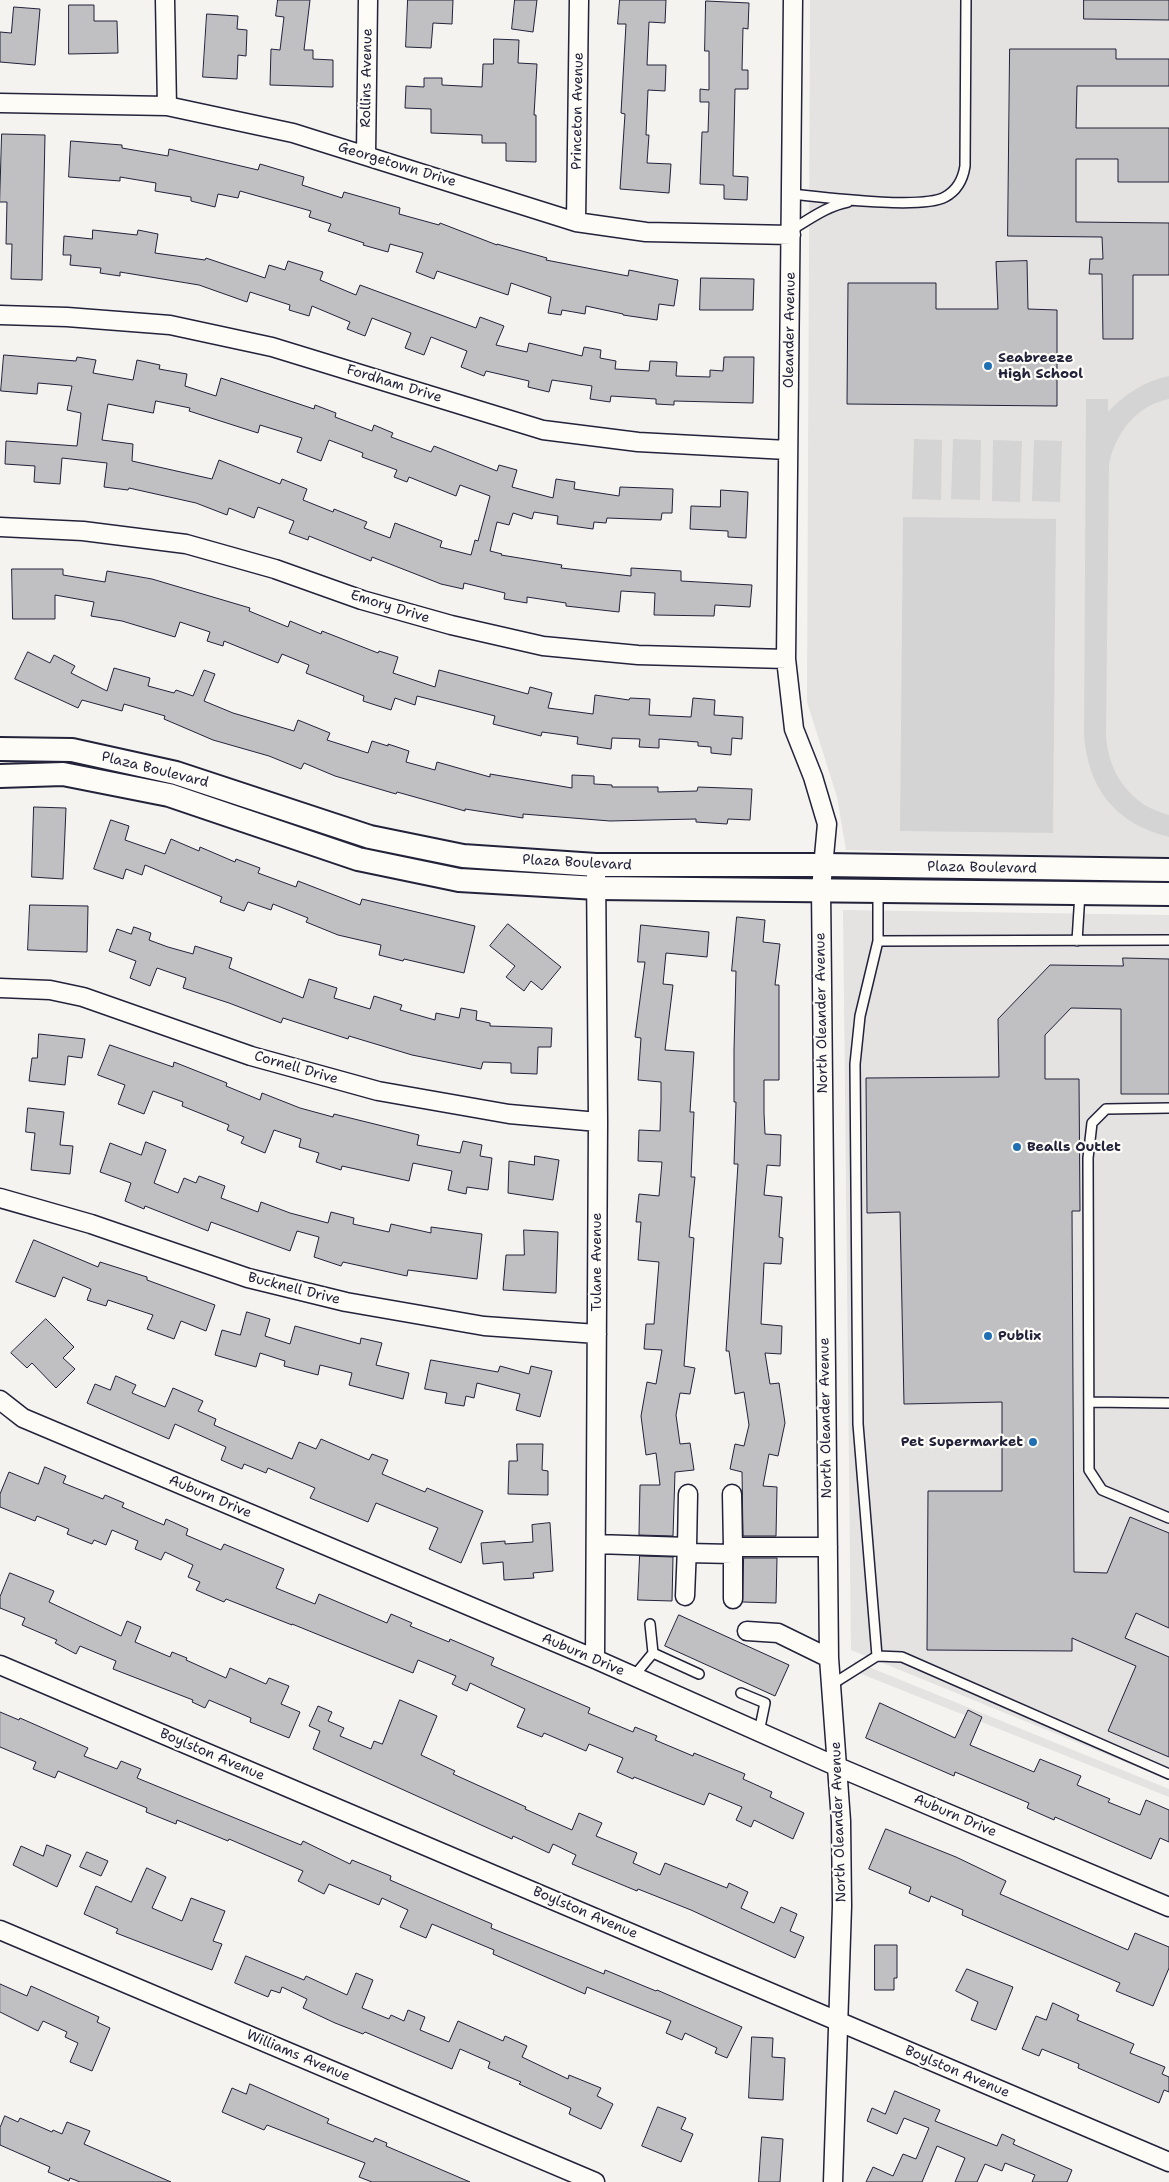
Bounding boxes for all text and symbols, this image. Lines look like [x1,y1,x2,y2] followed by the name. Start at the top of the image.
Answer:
[358,28,376,128] street label: Rollins Avenue
[569,52,587,170] street label: Princeton Avenue
[336,139,458,191] street label: Georgetown Drive
[781,272,799,388] street label: Oleander Avenue
[998,350,1083,382] place label: Seabreeze High School
[982,360,994,372] marker: Seabreeze High School
[344,362,444,406] street label: Fordham Drive
[348,587,432,627] street label: Emory Drive
[100,749,210,791] street label: Plaza Boulevard
[522,852,632,874] street label: Plaza Boulevard
[927,859,1037,877] street label: Plaza Boulevard
[812,932,832,1094] street label: North Oleander Avenue
[252,1048,340,1088] street label: Cornell Drive
[1027,1139,1121,1155] place label: Bealls Outlet
[1011,1141,1023,1153] marker: Bealls Outlet
[589,1213,605,1311] street label: Tulane Avenue
[246,1269,342,1309] street label: Bucknell Drive
[998,1328,1041,1344] place label: Publix
[982,1330,994,1342] marker: Publix
[816,1337,836,1499] street label: North Oleander Avenue
[901,1434,1023,1450] place label: Pet Supermarket
[1027,1436,1039,1448] marker: Pet Supermarket
[166,1472,254,1522] street label: Auburn Drive
[539,1630,627,1680] street label: Auburn Drive
[157,1725,267,1785] street label: Boylston Avenue
[828,1741,850,1903] street label: North Oleander Avenue
[911,1791,999,1841] street label: Auburn Drive
[530,1883,640,1943] street label: Boylston Avenue
[244,2027,352,2085] street label: Williams Avenue
[902,2042,1012,2102] street label: Boylston Avenue

